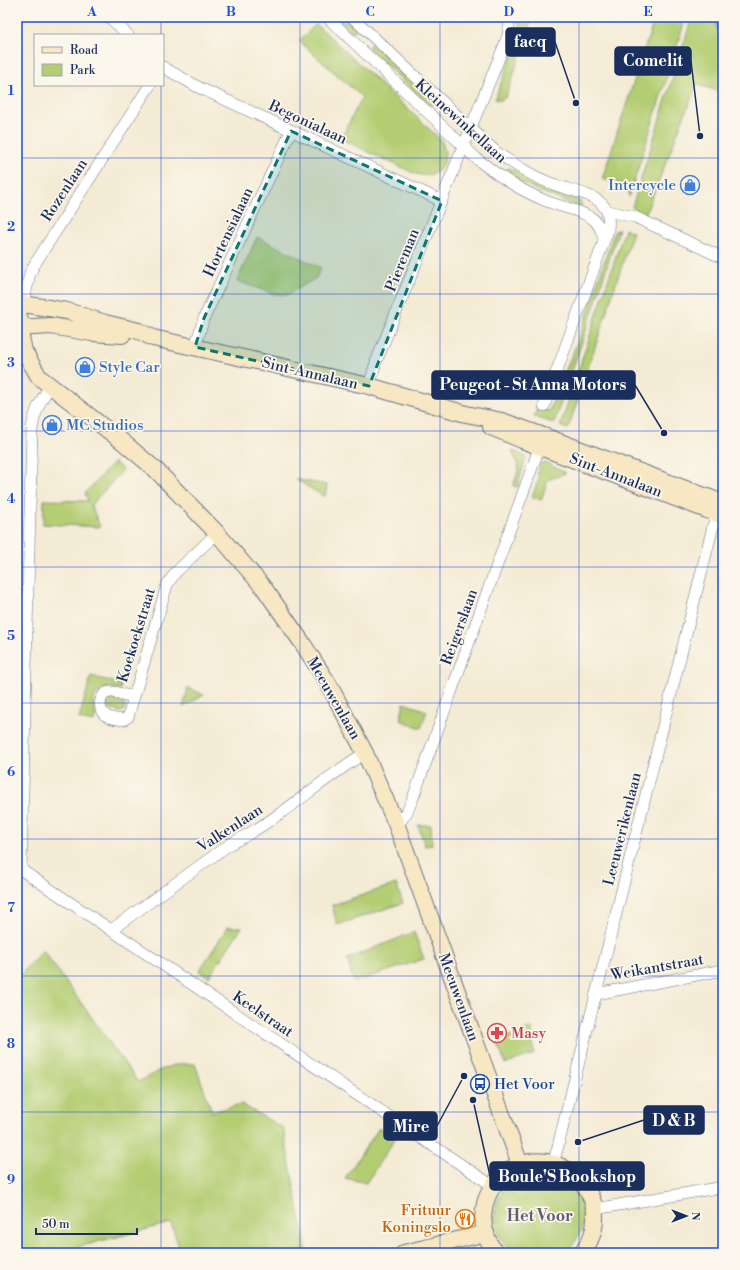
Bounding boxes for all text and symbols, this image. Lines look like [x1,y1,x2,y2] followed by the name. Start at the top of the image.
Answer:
[86,4,97,20] text: A
[226,4,236,20] text: B
[365,4,375,20] text: C
[504,4,514,20] text: D
[643,4,653,20] text: E
[506,28,555,56] callout: facq
[514,32,546,52] text: facq
[34,34,164,86] legend
[70,43,98,58] text: Road
[615,47,691,75] callout: Comelit
[623,51,683,71] text: Comelit
[70,63,96,78] text: Park
[411,75,510,168] street label: Kleinewinkellaan
[8,83,15,99] text: 1
[265,96,350,149] street label: Begonialaan
[37,155,92,225] street label: Rozenlaan
[679,174,701,196] shop icon: Intercycle
[608,176,676,195] place label: Intercycle
[199,184,258,280] street label: Hortensialaan
[7,219,15,235] text: 2
[381,226,424,295] street label: Piereman
[260,353,360,394] street label: Sint-Annalaan
[7,355,15,371] text: 3
[74,356,96,378] shop icon: Style Car
[99,358,160,377] place label: Style Car
[432,371,635,399] callout: Peugeot - St Anna Motors
[440,375,627,395] text: Peugeot - St Anna Motors
[41,414,63,436] shop icon: MC Studios
[66,416,144,435] place label: MC Studios
[567,449,665,502] street label: Sint-Annalaan
[7,491,16,507] text: 4
[113,585,160,685] street label: Koekoekstraat
[437,586,482,668] street label: Reigerslaan
[7,628,15,644] text: 5
[302,654,365,743] street label: Meeuwenlaan
[7,764,15,780] text: 6
[599,771,646,888] street label: Leeuwerikenlaan
[193,800,267,857] street label: Valkenlaan
[7,900,15,916] text: 7
[608,950,706,985] street label: Weikantstraat
[434,951,483,1044] street label: Meeuwenlaan
[229,987,297,1042] street label: Keelstraat
[486,1022,508,1044] pharmacy icon: Masy
[511,1024,547,1043] place label: Masy
[7,1036,15,1052] text: 8
[469,1073,491,1095] bus stop icon: Het Voor
[494,1075,555,1094] place label: Het Voor
[644,1106,704,1134] callout: D & B
[652,1111,696,1131] text: D & B
[384,1112,437,1140] callout: Mire
[393,1117,430,1137] text: Mire
[490,1162,644,1190] callout: Boule'S Bookshop
[498,1167,636,1187] text: Boule'S Bookshop
[7,1172,15,1188] text: 9
[666,1196,706,1236] north arrow
[382,1201,452,1237] place label: Frituur Koningslo
[507,1206,573,1226] district label: Het Voor
[454,1208,476,1230] restaurant icon: Frituur Koningslo
[36,1210,137,1236] scale bar
[688,1212,702,1221] text: N
[42,1217,70,1232] text: 50 m

